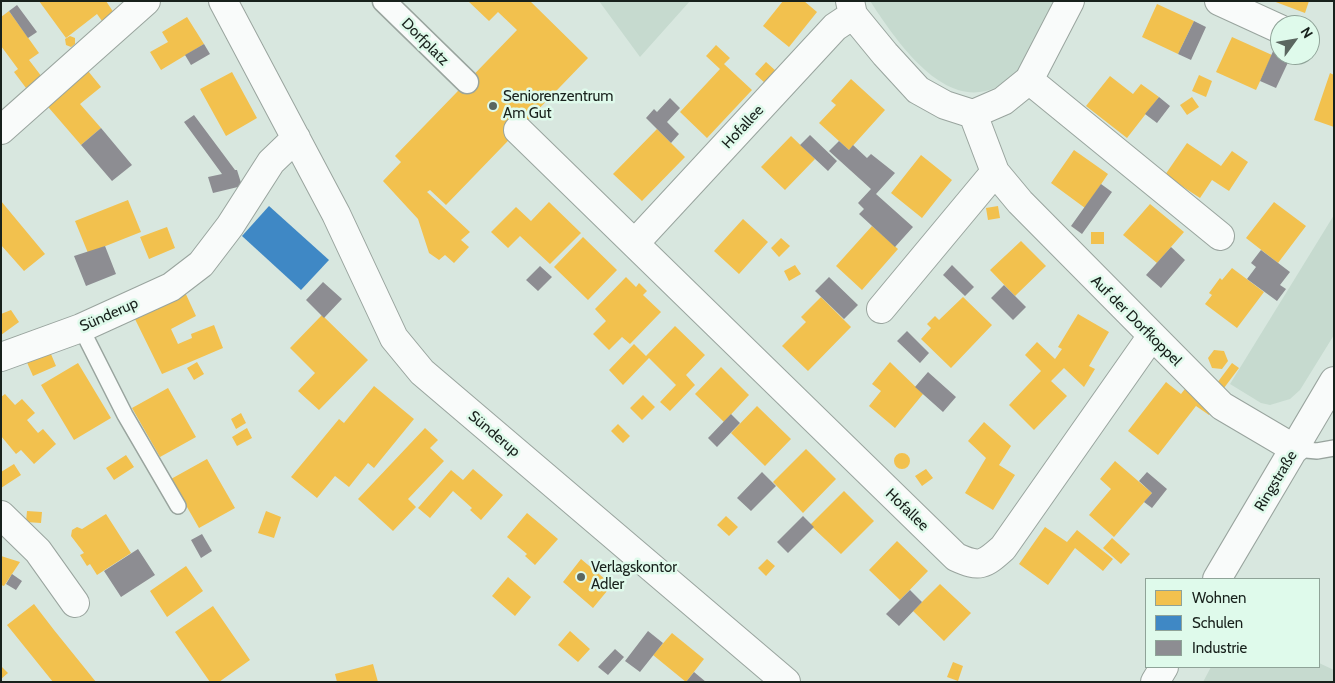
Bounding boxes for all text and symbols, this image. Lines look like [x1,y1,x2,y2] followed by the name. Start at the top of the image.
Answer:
[397,14,453,70] street label: Dorfplatz
[1270,15,1320,65] north arrow
[1297,24,1317,42] text: N
[503,88,614,123] place label: Seniorenzentrum Am Gut
[487,100,499,112] marker: Seniorenzentrum Am Gut
[718,101,768,153] street label: Hofallee
[1087,272,1185,370] street label: Auf der Dorfkoppel
[77,294,141,336] street label: Sünderup
[465,407,523,461] street label: Sünderup
[1251,448,1301,514] street label: Ringstraße
[882,485,932,535] street label: Hofallee
[591,559,677,594] place label: Verlagskontor Adler
[575,571,587,583] marker: Verlagskontor Adler
[1145,578,1320,668] legend
[1192,589,1246,607] text: Wohnen
[1192,614,1243,632] text: Schulen
[1192,639,1247,657] text: Industrie

